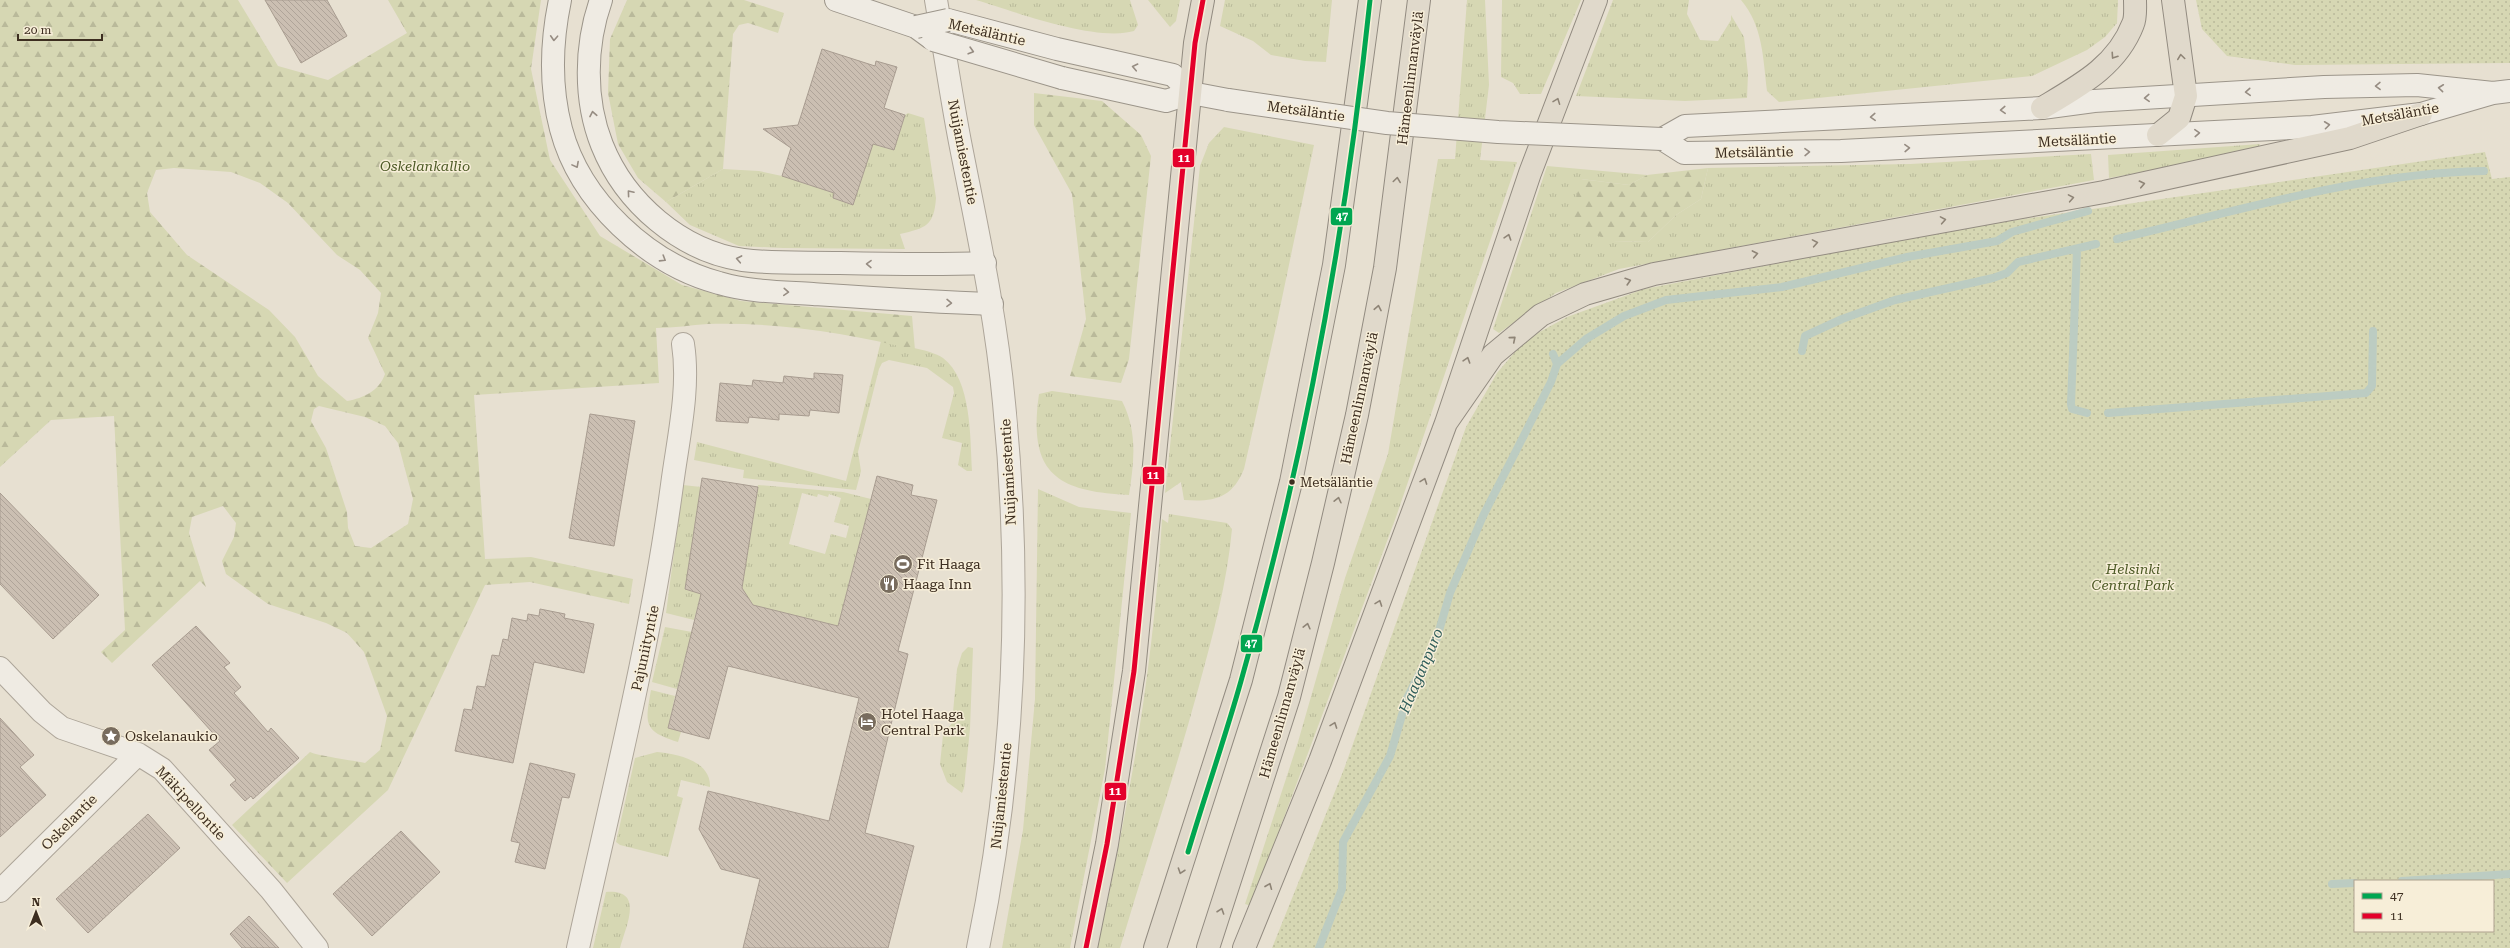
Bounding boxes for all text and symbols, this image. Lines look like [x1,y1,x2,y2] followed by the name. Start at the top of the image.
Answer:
[1394,10,1426,146] street label: Hämeenlinnanväylä
[947,15,1027,49] street label: Metsäläntie
[18,16,102,42] scale bar
[24,23,51,37] text: 20 m
[550,35,559,41] one-way arrow
[967,46,974,55] one-way arrow
[2112,52,2119,59] one-way arrow
[2177,54,2186,60] one-way arrow
[1132,63,1138,71] one-way arrow
[2375,82,2381,90] one-way arrow
[2438,83,2444,92] one-way arrow
[2245,87,2251,96] one-way arrow
[2144,94,2150,103] one-way arrow
[945,98,981,206] street label: Nuijamiestentie
[1266,98,1346,124] street label: Metsäläntie
[1553,98,1561,105] one-way arrow
[2360,99,2440,129] street label: Metsäläntie
[2000,105,2006,114] one-way arrow
[589,111,598,117] one-way arrow
[1870,112,1876,121] one-way arrow
[2324,121,2330,130] one-way arrow
[2194,128,2200,137] one-way arrow
[2037,130,2117,150] street label: Metsäläntie
[1715,143,1794,161] street label: Metsäläntie
[1904,144,1910,152] one-way arrow
[1804,147,1810,156] one-way arrow
[1172,148,1195,168] line badge: 11
[1178,152,1190,165] text: 11
[380,158,470,174] park label: Oskelankallio
[571,161,579,168] one-way arrow
[1392,177,1401,183] one-way arrow
[2139,180,2146,189] one-way arrow
[628,190,635,198] one-way arrow
[2068,194,2074,203] one-way arrow
[1330,207,1353,226] line badge: 47
[1336,210,1348,223] text: 47
[1940,217,1946,225] one-way arrow
[1504,233,1512,240] one-way arrow
[1812,239,1818,248] one-way arrow
[1752,250,1758,259] one-way arrow
[659,254,666,261] one-way arrow
[736,255,743,263] one-way arrow
[866,259,872,268] one-way arrow
[1624,277,1631,286] one-way arrow
[783,287,789,296] one-way arrow
[946,298,952,307] one-way arrow
[1373,305,1381,311] one-way arrow
[1337,330,1381,466] street label: Hämeenlinnanväylä
[1509,336,1516,343] one-way arrow
[1462,356,1471,363] one-way arrow
[997,418,1019,526] street label: Nuijamiestentie
[1142,466,1165,485] line badge: 11
[1147,469,1159,482] text: 11
[1300,475,1373,490] place label: Metsäläntie
[1287,477,1297,487] marker: Metsäläntie
[1420,478,1428,485] one-way arrow
[1333,496,1341,503] one-way arrow
[892,553,914,575] sports icon: Fit Haaga
[917,556,981,572] place label: Fit Haaga
[2092,561,2175,593] park label: Helsinki Central Park
[878,573,900,595] restaurant icon: Haaga Inn
[903,576,972,592] place label: Haaga Inn
[1374,599,1383,606] one-way arrow
[628,603,662,692] street label: Pajuniityntie
[1302,623,1311,630] one-way arrow
[1395,626,1447,717] water label: Haaganpuro
[1240,634,1263,653] line badge: 47
[1245,637,1257,650] text: 47
[1256,646,1308,780] street label: Hämeenlinnanväylä
[881,706,965,738] place label: Hotel Haaga Central Park
[856,711,878,733] hotel icon: Hotel Haaga Central Park
[1329,721,1337,728] one-way arrow
[100,725,122,747] place icon: Oskelanaukio
[125,728,218,744] place label: Oskelanaukio
[987,742,1015,850] street label: Nuijamiestentie
[153,763,229,843] street label: Mäkipellontie
[1104,782,1127,801] line badge: 11
[1109,785,1121,798] text: 11
[38,791,100,853] street label: Oskelantie
[1178,867,1186,874] one-way arrow
[2354,880,2494,932] legend
[1265,882,1273,889] one-way arrow
[2390,889,2404,903] text: 47
[16,892,56,932] north arrow
[32,896,41,909] text: N
[1216,908,1224,915] one-way arrow
[2390,909,2404,923] text: 11

